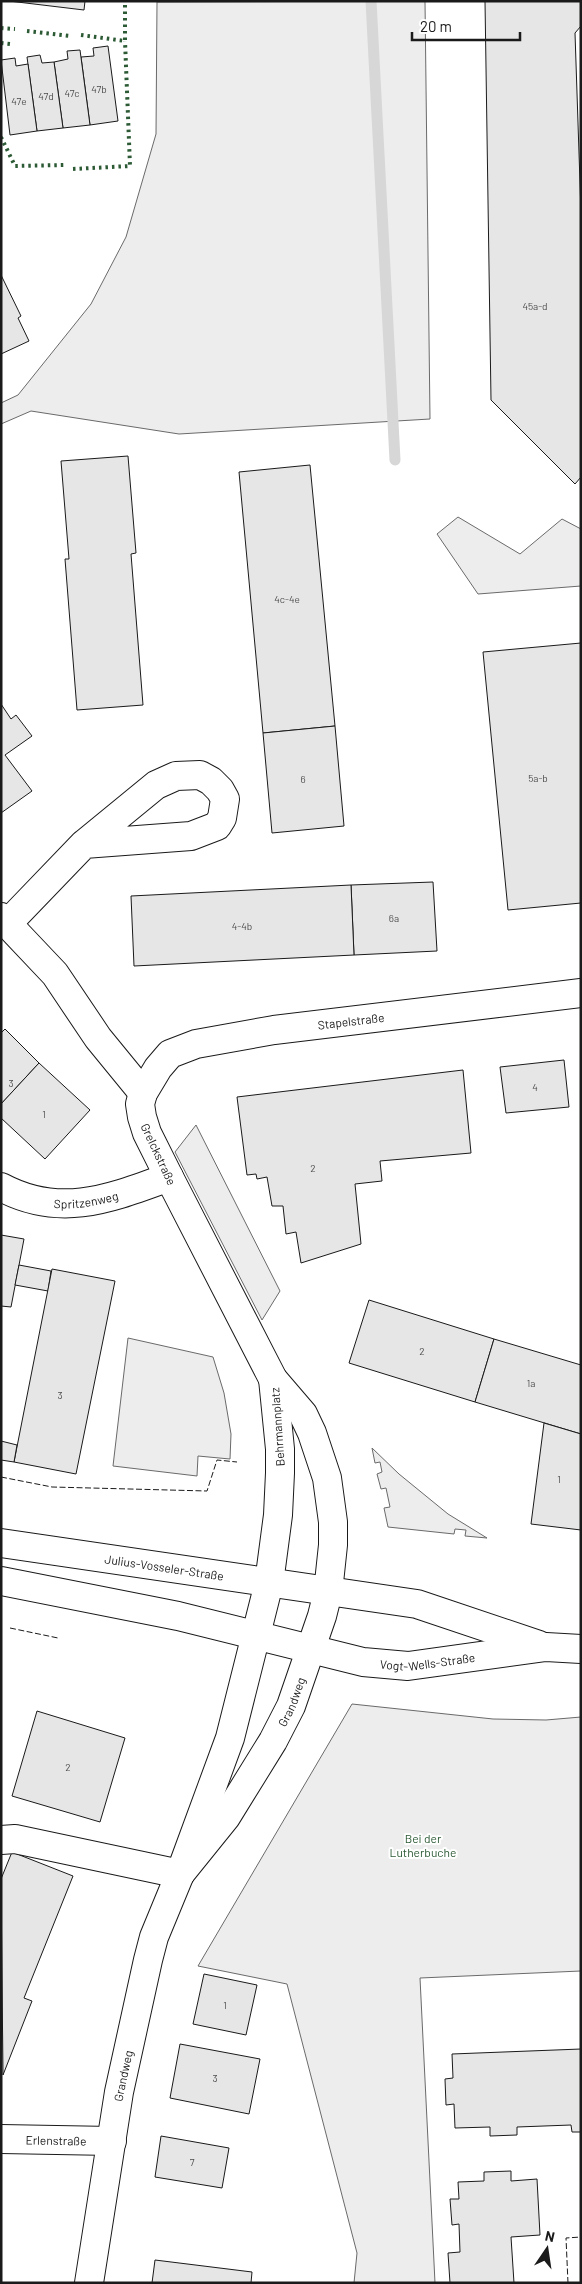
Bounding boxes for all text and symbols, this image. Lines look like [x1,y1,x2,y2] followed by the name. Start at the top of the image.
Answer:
[412,10,520,42] scale bar
[420,17,452,35] text: 20 m
[91,83,107,95] house number: 47b
[64,87,80,99] house number: 47c
[38,90,54,102] house number: 47d
[11,95,27,107] house number: 47e
[522,300,548,312] house number: 45a-d
[274,593,300,605] house number: 4c-4e
[528,772,548,784] house number: 5a-b
[300,773,306,785] house number: 6
[389,912,399,924] house number: 6a
[232,920,252,932] house number: 4-4b
[317,1010,385,1032] street label: Stapelstraße
[8,1077,14,1089] house number: 3
[532,1081,538,1093] house number: 4
[42,1108,46,1120] house number: 1
[139,1121,179,1187] street label: Grelckstraße
[310,1162,316,1174] house number: 2
[53,1188,120,1210] street label: Spritzenweg
[419,1345,425,1357] house number: 2
[527,1377,535,1389] house number: 1a
[267,1387,287,1467] street label: Behrmannplatz
[57,1389,63,1401] house number: 3
[557,1473,561,1485] house number: 1
[104,1551,225,1583] street label: Julius-Vosseler-Straße
[379,1650,476,1673] street label: Vogt-Wells-Straße
[275,1675,307,1729] street label: Grandweg
[65,1761,71,1773] house number: 2
[390,1831,456,1859] park label: Bei der Lutherbuche
[223,1999,227,2011] house number: 1
[111,2049,135,2102] street label: Grandweg
[212,2072,218,2084] house number: 3
[25,2132,87,2148] street label: Erlenstraße
[190,2156,195,2168] house number: 7
[522,2224,572,2274] north arrow
[544,2227,556,2245] text: N

